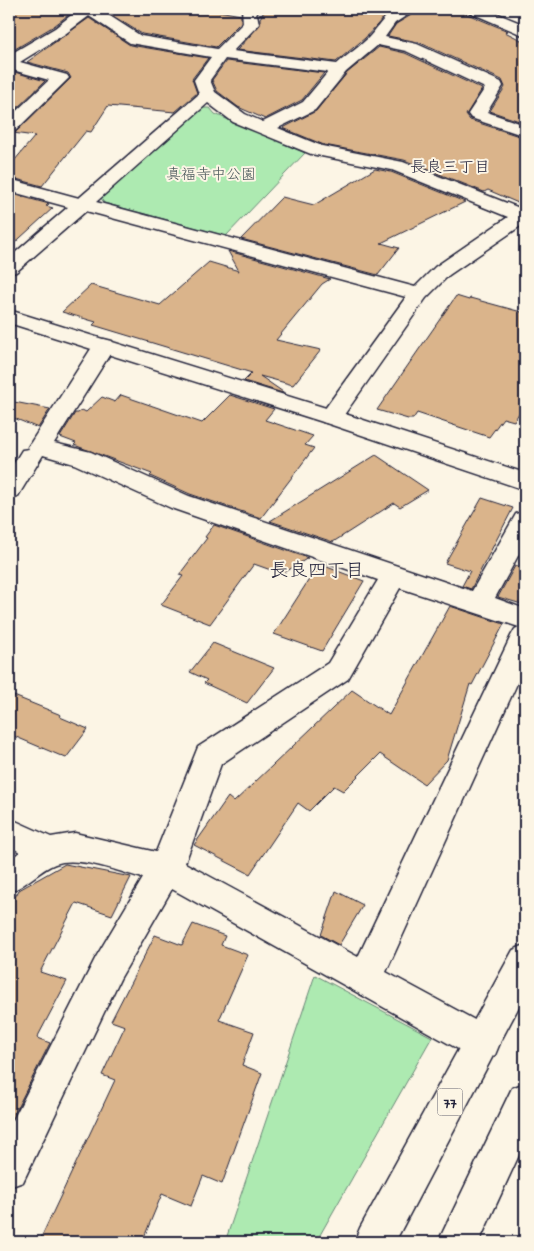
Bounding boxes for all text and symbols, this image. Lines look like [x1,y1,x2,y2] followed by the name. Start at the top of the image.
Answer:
[410,156,490,180] district label: 長良三丁目
[166,164,256,186] park label: 真福寺中公園
[269,558,365,585] district label: 長良四丁目
[438,1088,462,1116] road number: 77

